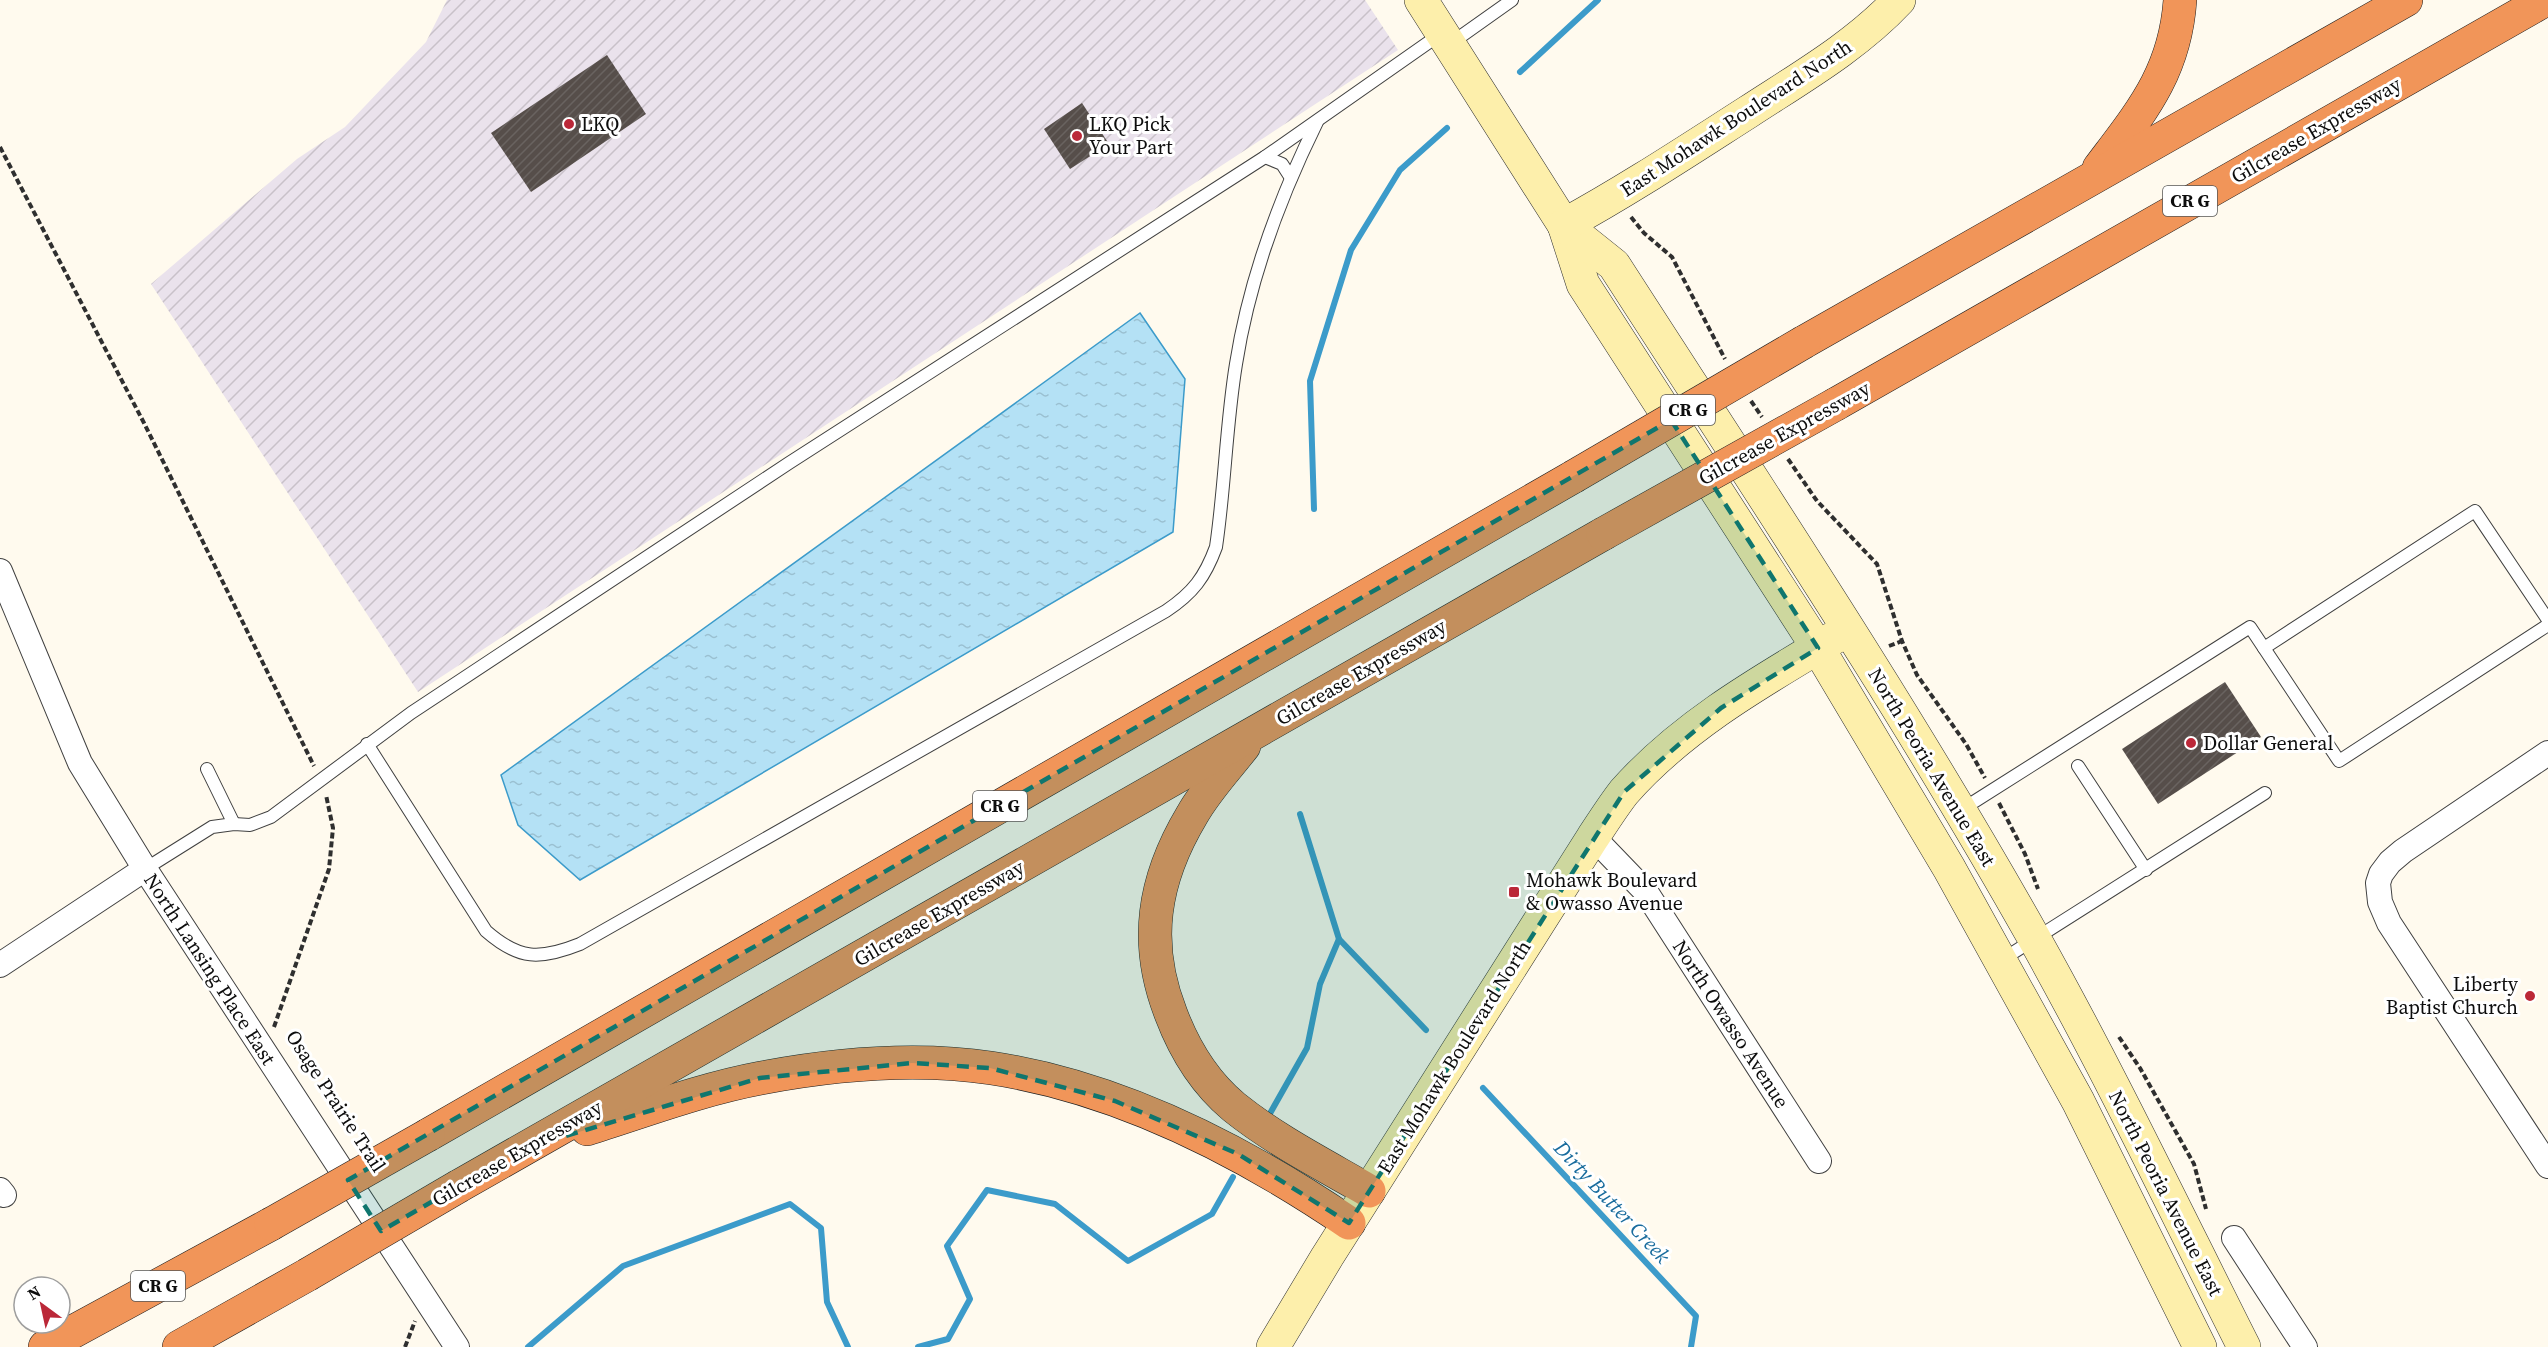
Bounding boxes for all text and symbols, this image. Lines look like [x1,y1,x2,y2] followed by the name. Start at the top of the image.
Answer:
[1615,33,1857,203] street label: East Mohawk Boulevard North
[2226,69,2407,190] street label: Gilcrease Expressway
[581,110,619,138] place label: LKQ
[1089,110,1173,161] place label: LKQ Pick Your Part
[562,117,576,131] marker: LKQ
[1070,129,1084,143] marker: LKQ Pick Your Part
[2163,186,2217,216] road number: CR G
[1693,374,1875,492] street label: Gilcrease Expressway
[1661,395,1715,425] road number: CR G
[1271,611,1452,732] street label: Gilcrease Expressway
[1862,662,2003,872] street label: North Peoria Avenue East
[2203,729,2333,757] place label: Dollar General
[2184,736,2198,750] marker: Dollar General
[973,791,1027,821] road number: CR G
[849,852,1030,973] street label: Gilcrease Expressway
[1526,866,1698,917] place label: Mohawk Boulevard & Owasso Avenue
[137,868,283,1071] street label: North Lansing Place East
[1507,885,1521,899] marker: Mohawk Boulevard & Owasso Avenue
[1666,934,1796,1114] street label: North Owasso Avenue
[1370,935,1538,1179] street label: East Mohawk Boulevard North
[2386,970,2519,1021] place label: Liberty Baptist Church
[2523,989,2537,1003] marker: Liberty Baptist Church
[279,1024,393,1178] street label: Osage Prairie Trail
[2102,1086,2230,1301] street label: North Peoria Avenue East
[427,1092,608,1213] street label: Gilcrease Expressway
[1547,1133,1677,1270] water label: Dirty Butter Creek
[131,1271,185,1301] road number: CR G
[12,1275,72,1335] north arrow
[23,1280,45,1305] text: N

